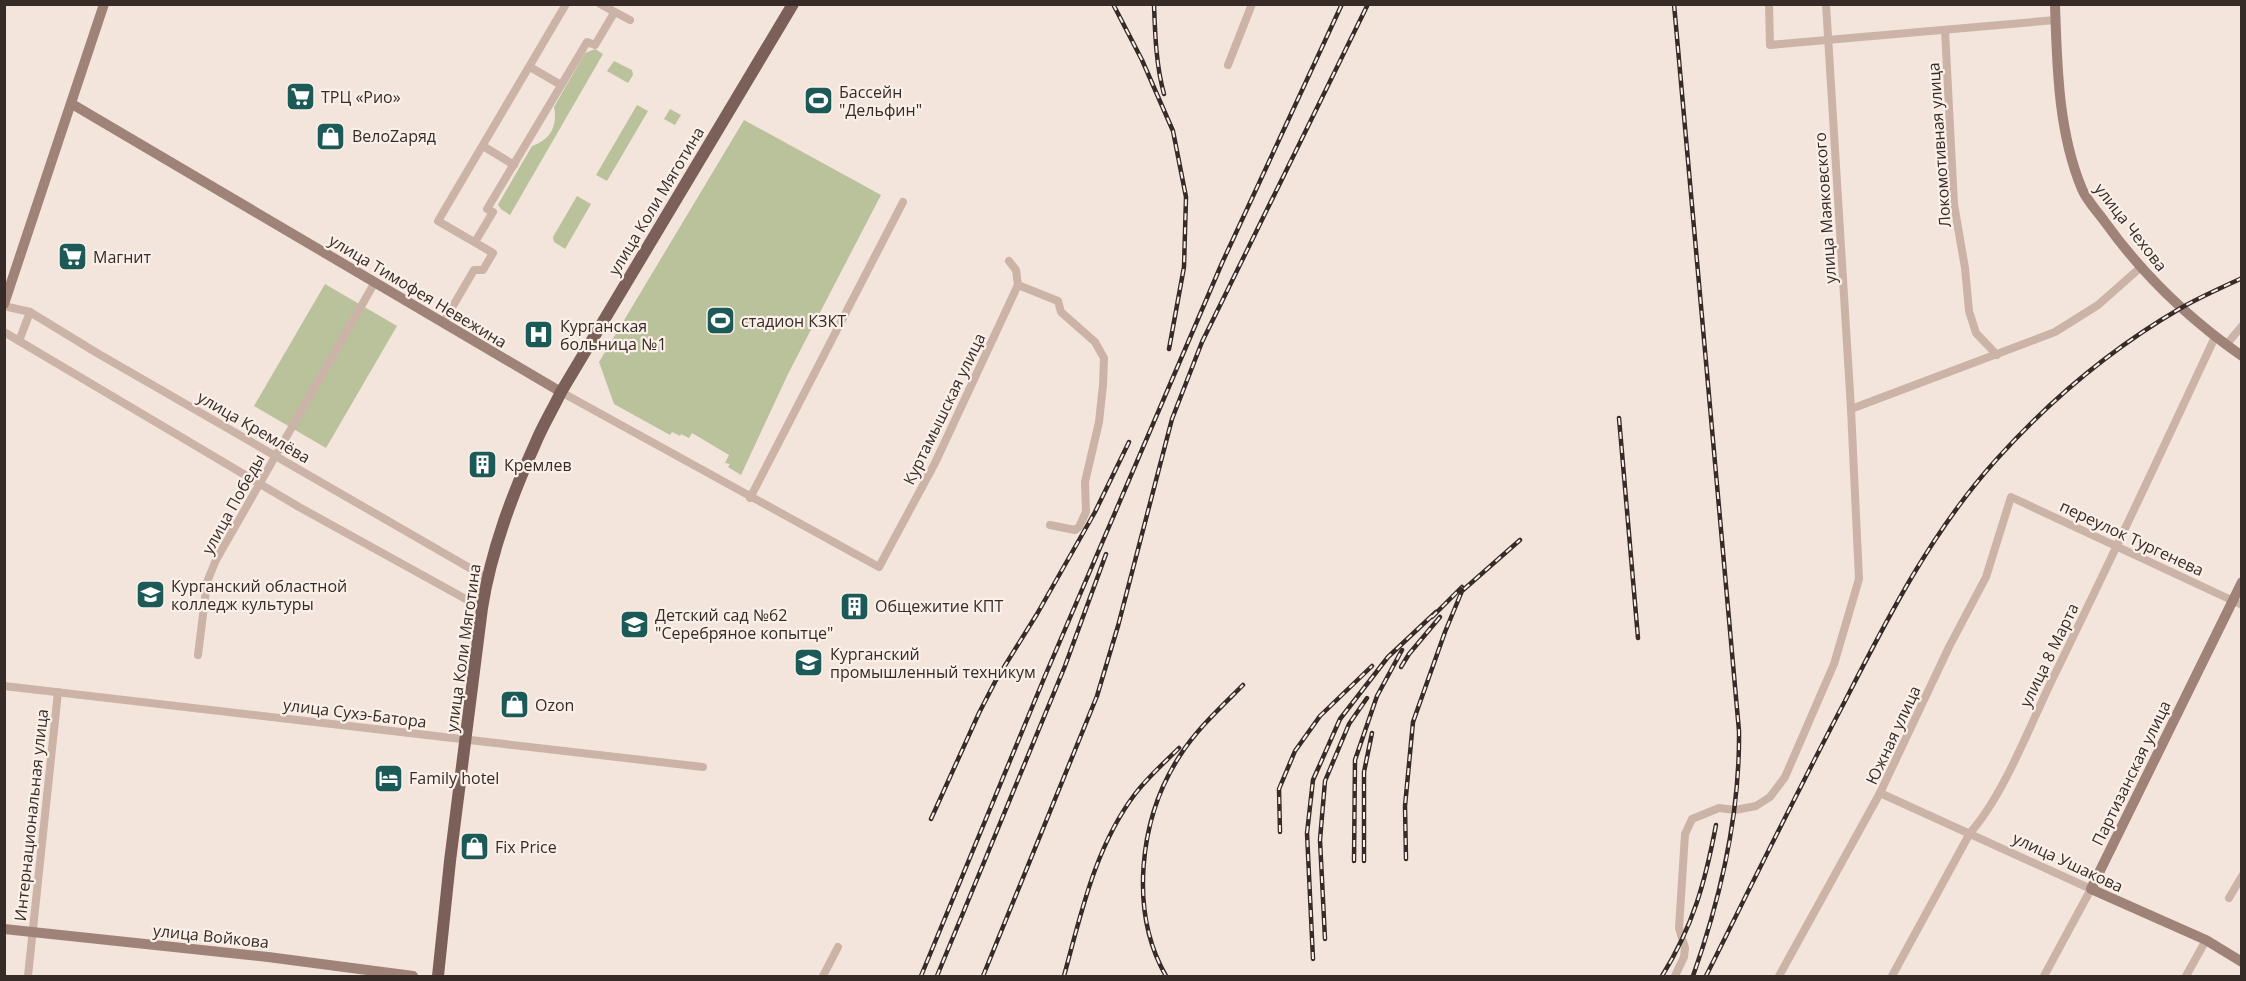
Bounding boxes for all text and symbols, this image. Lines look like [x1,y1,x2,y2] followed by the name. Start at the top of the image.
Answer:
[1922,62,1956,228] street label: Локомотивная улица
[284,81,316,113] supermarket icon: ТРЦ «Рио»
[839,81,922,121] place label: Бассейн "Дельфин"
[802,85,834,117] sports icon: Бассейн "Дельфин"
[321,86,401,108] place label: ТРЦ «Рио»
[315,120,347,152] shop icon: ВелоZаряд
[603,123,709,279] street label: улица Коли Мяготина
[352,125,436,147] place label: ВелоZаряд
[1809,132,1841,284] street label: улица Маяковского
[2090,178,2172,276] street label: улица Чехова
[325,229,511,353] street label: улица Тимофея Невежина
[56,241,88,273] supermarket icon: Магнит
[93,246,151,268] place label: Магнит
[704,305,736,337] sports icon: стадион КЗКТ
[741,310,846,332] place label: стадион КЗКТ
[560,315,667,355] place label: Курганская больница №1
[523,319,555,351] hospital icon: Курганская больница №1
[898,329,990,489] street label: Куртамышская улица
[194,386,314,468] street label: улица Кремлёва
[467,449,499,481] building icon: Кремлев
[196,450,270,558] street label: улица Победы
[504,454,572,476] place label: Кремлев
[2056,495,2208,581] street label: переулок Тургенева
[440,562,486,734] street label: улица Коли Мяготина
[171,575,347,615] place label: Курганский областной колледж культуры
[134,579,166,611] school or university icon: Курганский областной колледж культуры
[838,590,870,622] building icon: Общежитие КПТ
[875,595,1003,617] place label: Общежитие КПТ
[2014,599,2084,711] street label: улица 8 Марта
[655,604,833,644] place label: Детский сад №62 "Серебряное копытце"
[618,608,650,640] school or university icon: Детский сад №62 "Серебряное копытце"
[830,643,1036,683] place label: Курганский промышленный техникум
[793,647,825,679] school or university icon: Курганский промышленный техникум
[1860,682,1926,788] street label: Южная улица
[498,689,530,721] shop icon: Ozon
[282,693,428,733] street label: улица Сухэ-Батора
[535,694,574,716] place label: Ozon
[2086,697,2176,849] street label: Партизанская улица
[9,708,53,922] street label: Интернациональная улица
[372,762,404,794] hotel icon: Family hotel
[409,767,499,789] place label: Family hotel
[2009,827,2127,897] street label: улица Ушакова
[458,831,490,863] shop icon: Fix Price
[495,836,557,858] place label: Fix Price
[152,919,270,953] street label: улица Войкова

